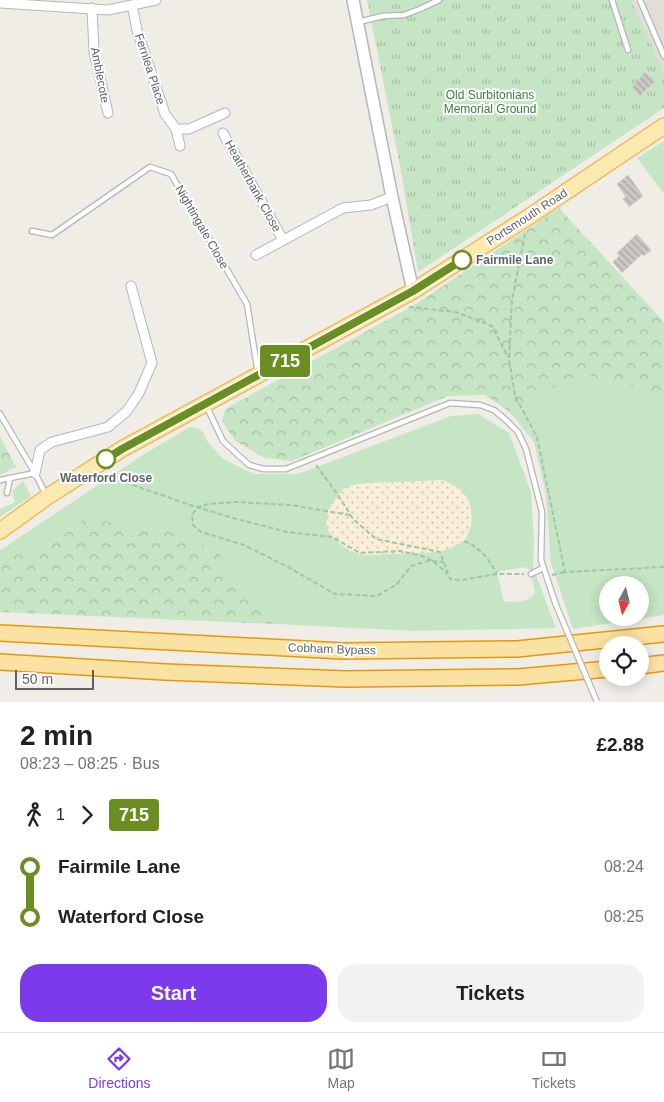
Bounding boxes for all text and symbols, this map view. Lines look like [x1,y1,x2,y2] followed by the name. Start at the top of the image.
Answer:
[132,32,168,107] street label: Fernlea Place
[88,46,112,104] street label: Amblecote
[444,88,536,116] park label: Old Surbitonians Memorial Ground
[222,138,284,235] street label: Heatherbank Close
[172,183,232,272] street label: Nightingale Close
[484,186,570,248] street label: Portsmouth Road
[452,250,472,270] marker: Fairmile Lane
[476,253,554,267] place label: Fairmile Lane
[256,345,314,377] line badge: 715
[270,351,300,371] text: 715
[96,449,116,469] marker: Waterford Close
[60,471,152,485] place label: Waterford Close
[599,576,649,626] north arrow
[599,576,649,686] map controls
[599,636,649,686] button: locate
[288,640,376,658] street label: Cobham Bypass
[15,667,94,690] scale bar
[22,671,53,687] text: 50 m
[20,720,93,751] text: 2 min
[596,734,644,755] text: £2.88
[20,755,160,772] text: 08:23 – 08:25 · Bus
[20,801,48,829] icon: walk
[73,801,101,829] icon: forward
[119,805,149,825] text: 715
[56,806,65,823] text: 1
[58,856,181,877] text: Fairmile Lane
[604,858,644,875] text: 08:24
[58,906,204,927] text: Waterford Close
[604,908,644,925] text: 08:25
[20,964,327,1022] button: Start
[337,964,644,1022] button: Tickets
[88,1045,151,1091] tab: Directions
[327,1045,355,1091] tab: Map
[532,1045,576,1091] tab: Tickets

